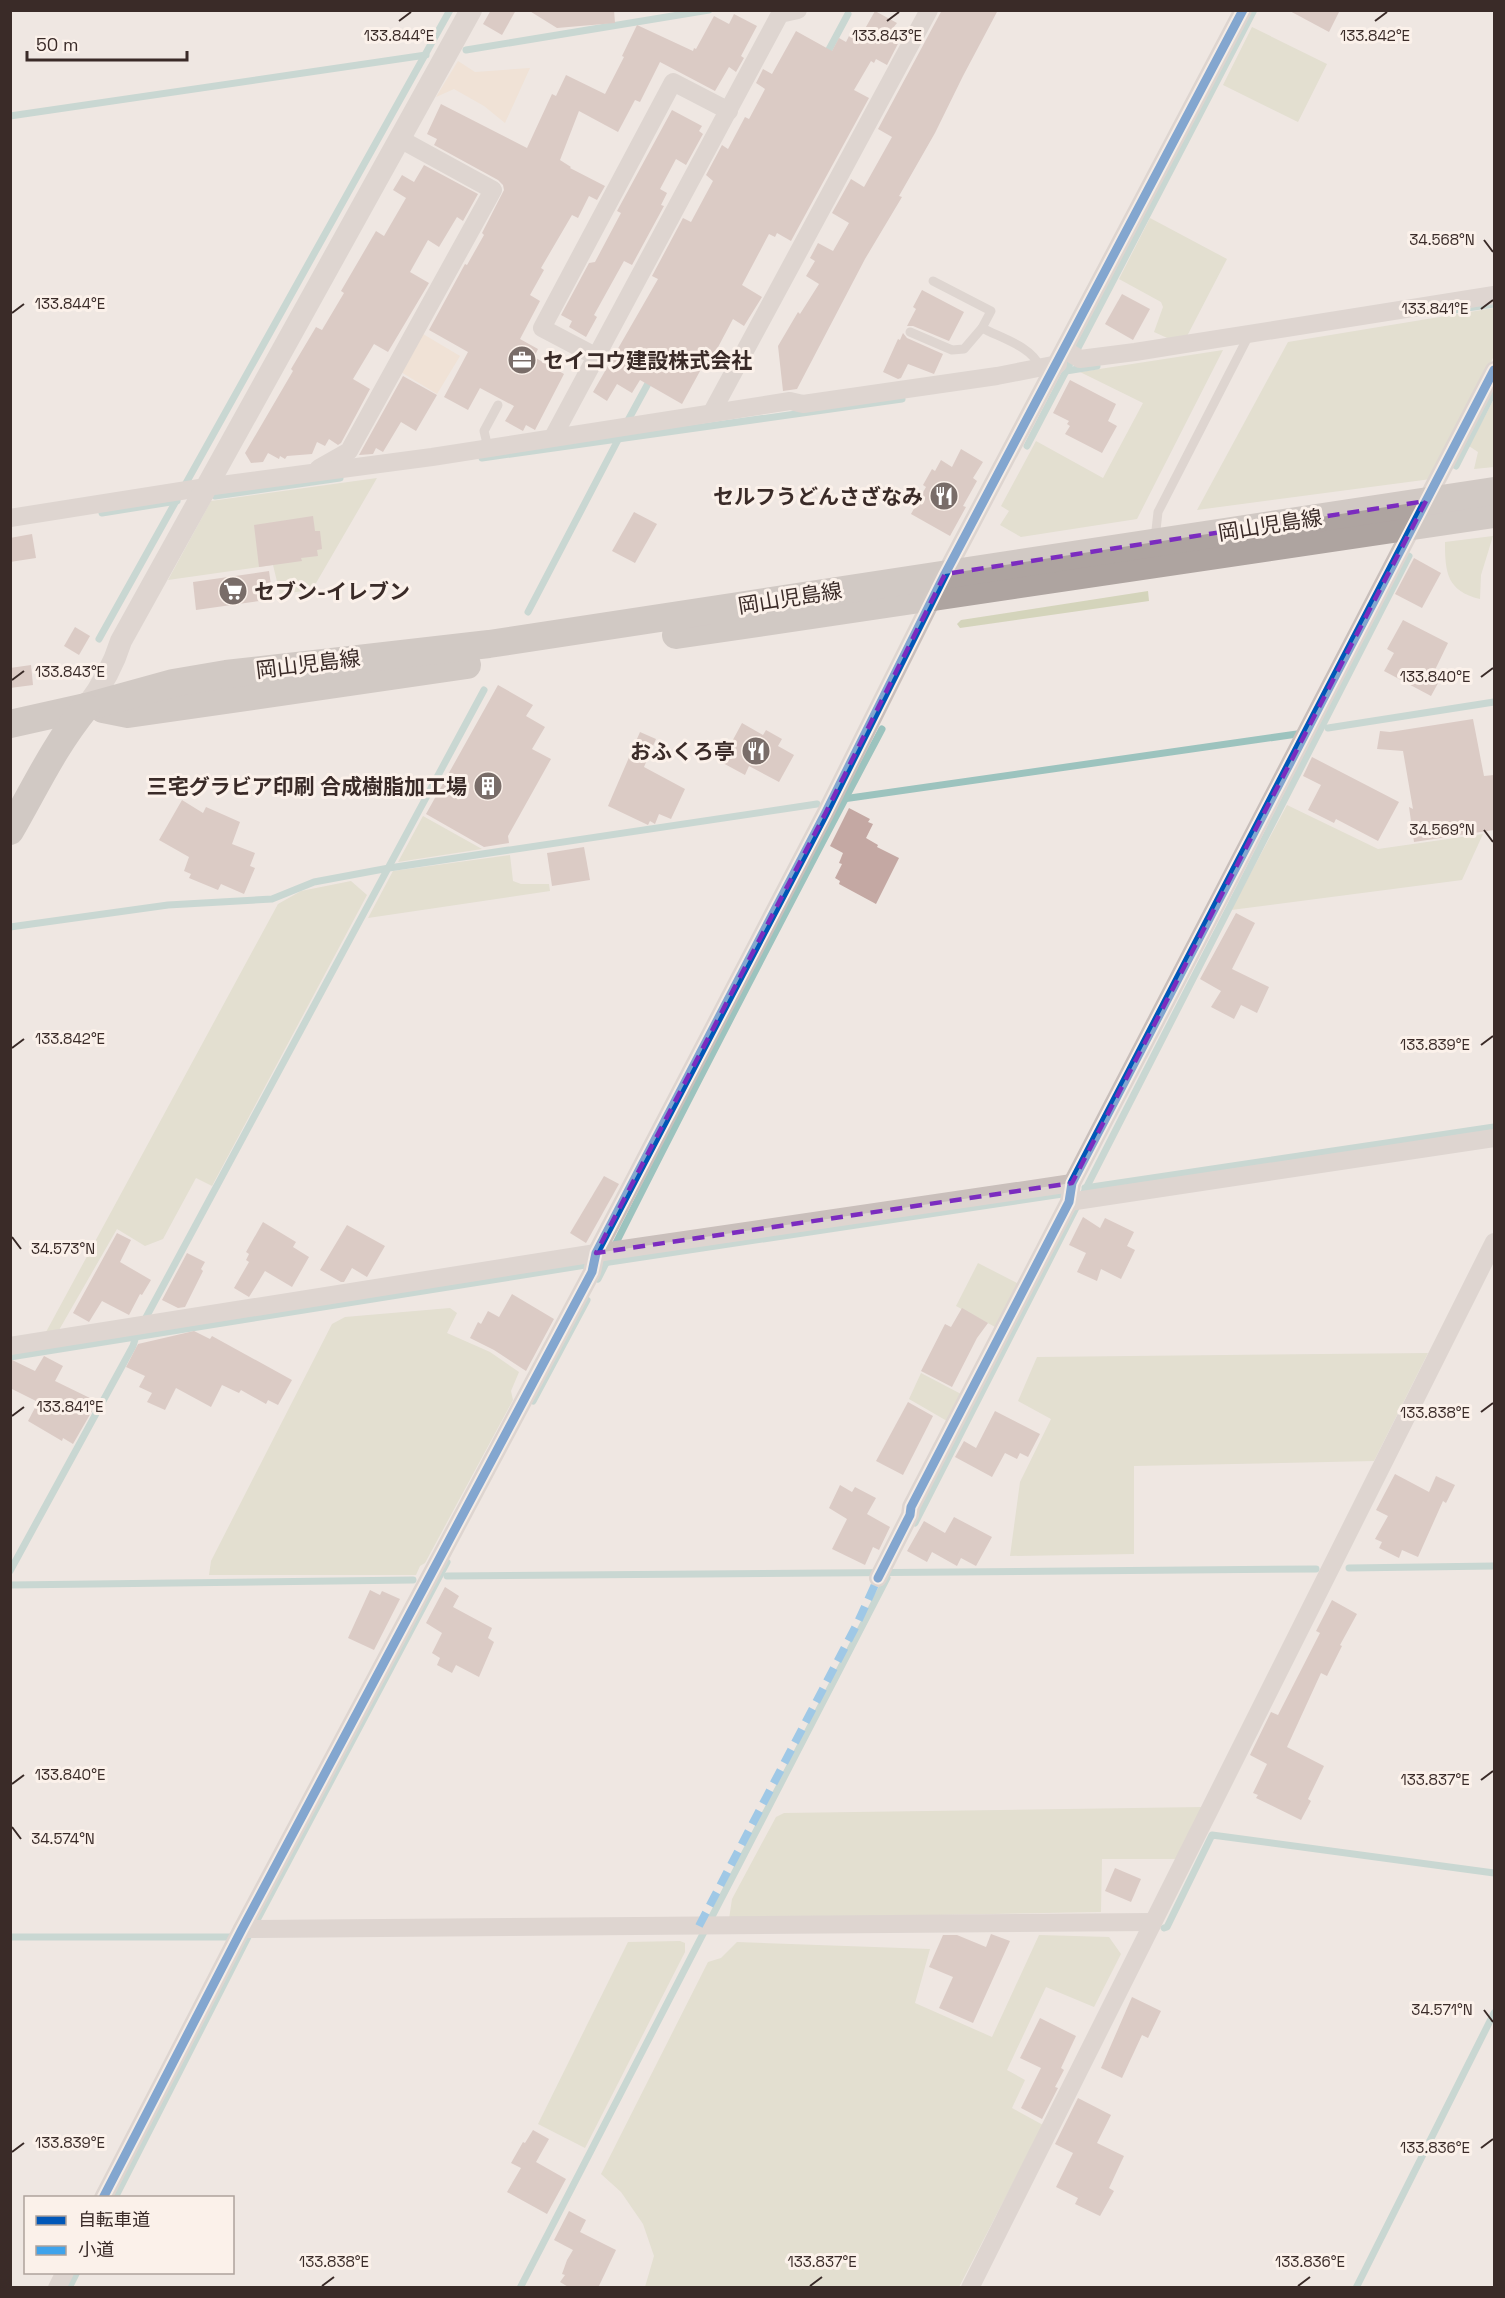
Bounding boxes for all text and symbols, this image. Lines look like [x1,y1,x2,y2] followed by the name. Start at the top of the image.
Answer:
[27,24,188,62] scale bar
[364,26,434,45] text: 133.844°E
[852,26,922,45] text: 133.843°E
[1340,26,1410,45] text: 133.842°E
[36,33,78,56] text: 50 m
[1409,230,1475,249] text: 34.568°N
[35,294,105,313] text: 133.844°E
[1402,299,1468,318] text: 133.841°E
[506,344,538,376] office icon: セイコウ建設株式会社
[543,347,752,374] place label: セイコウ建設株式会社
[928,480,960,512] restaurant icon: セルフうどんさざなみ
[713,483,923,510] place label: セルフうどんさざなみ
[1216,503,1324,547] street label: 岡山児島線
[217,575,249,607] supermarket icon: セブン-イレブン
[736,576,844,620] street label: 岡山児島線
[254,578,410,605] place label: セブン-イレブン
[254,644,362,684] street label: 岡山児島線
[35,662,105,681] text: 133.843°E
[1400,667,1470,686] text: 133.840°E
[740,735,772,767] restaurant icon: おふくろ亭
[630,738,735,765] place label: おふくろ亭
[472,770,504,802] building icon: 三宅グラビア印刷 合成樹脂加工場
[147,773,467,800] place label: 三宅グラビア印刷 合成樹脂加工場
[1409,820,1475,839] text: 34.569°N
[35,1029,105,1048] text: 133.842°E
[1400,1035,1470,1054] text: 133.839°E
[31,1239,95,1258] text: 34.573°N
[37,1397,103,1416] text: 133.841°E
[1400,1403,1470,1422] text: 133.838°E
[35,1765,105,1784] text: 133.840°E
[1400,1770,1470,1789] text: 133.837°E
[31,1829,95,1848] text: 34.574°N
[1411,2000,1473,2019] text: 34.571°N
[35,2133,105,2152] text: 133.839°E
[1400,2138,1470,2157] text: 133.836°E
[24,2196,234,2274] legend
[78,2208,150,2231] text: 自転車道
[78,2238,114,2261] text: 小道
[299,2252,369,2271] text: 133.838°E
[787,2252,857,2271] text: 133.837°E
[1275,2252,1345,2271] text: 133.836°E

